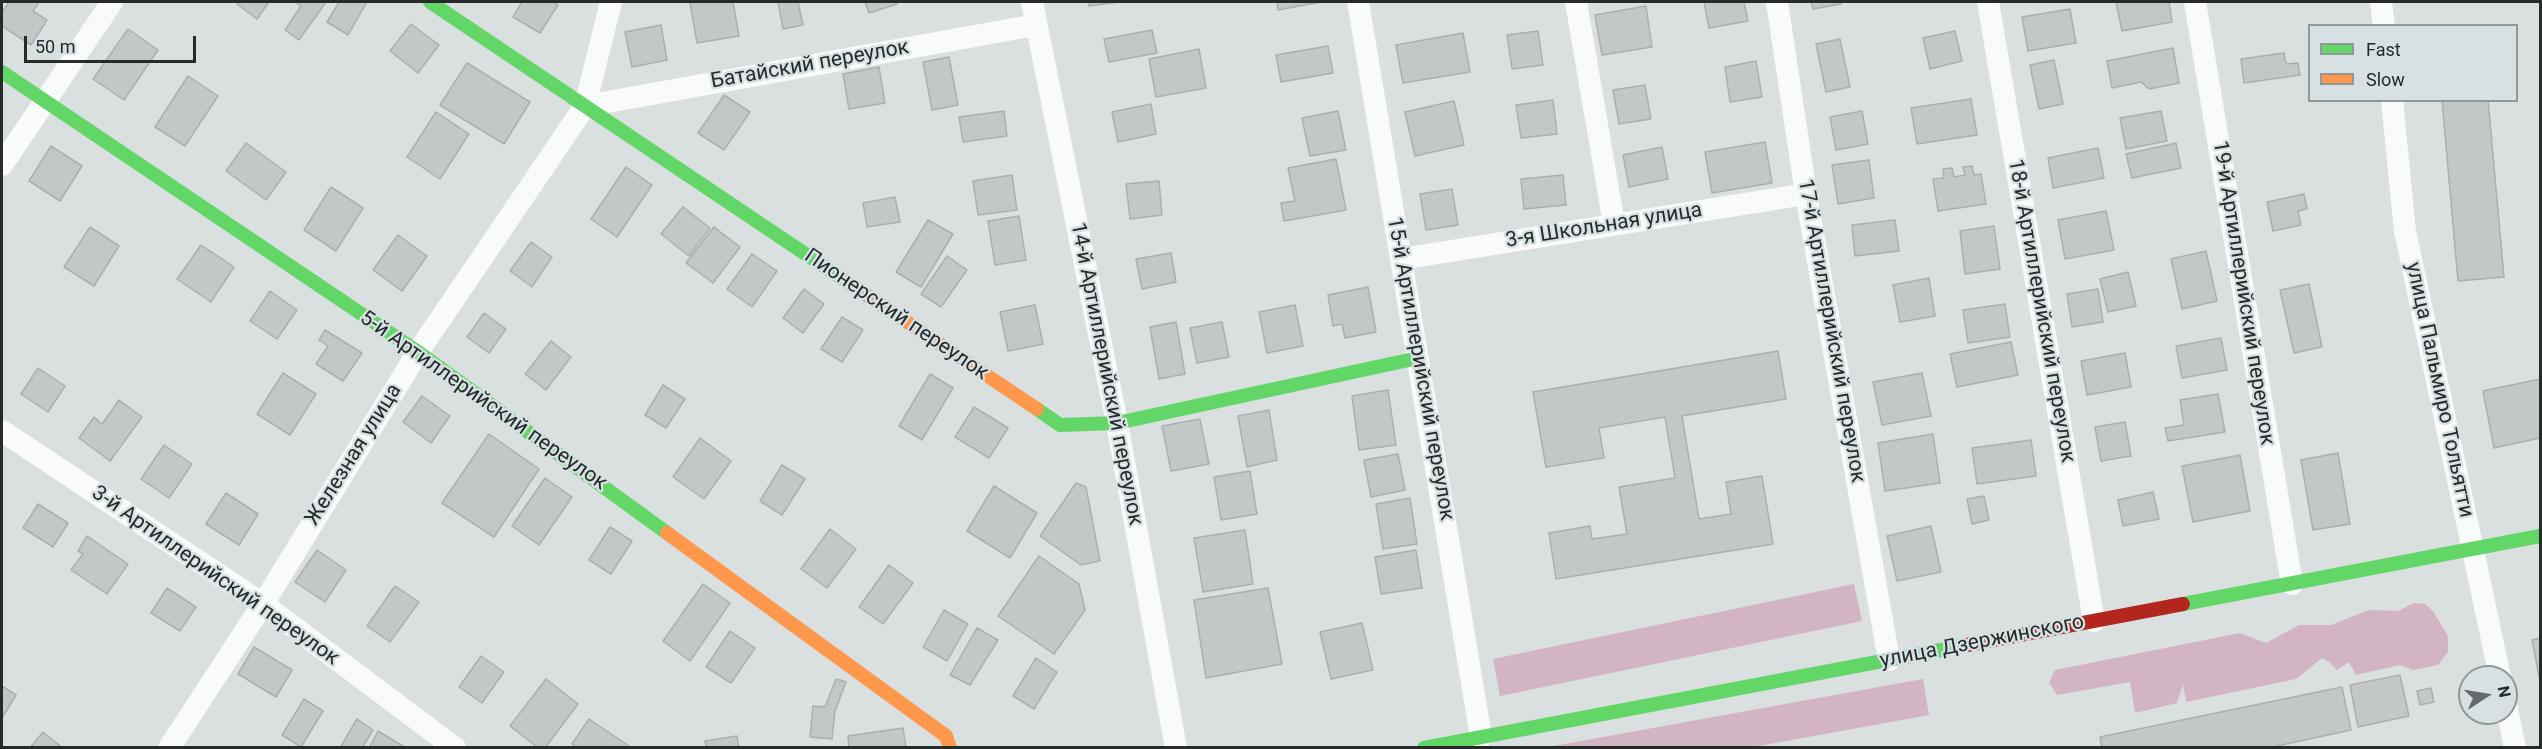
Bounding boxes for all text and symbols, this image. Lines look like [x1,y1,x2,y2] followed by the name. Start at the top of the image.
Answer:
[27,24,200,62] scale bar
[2308,24,2518,102] legend
[709,35,911,95] street label: Батайский переулок
[35,36,75,57] text: 50 m
[2366,39,2401,60] text: Fast
[2366,69,2405,90] text: Slow
[2206,139,2280,447] street label: 19-й Артиллерийский переулок
[2002,157,2080,465] street label: 18-й Артиллерийский переулок
[1792,177,1870,485] street label: 17-й Артиллерийский переулок
[1504,198,1704,254] street label: 3-я Школьная улица
[1381,215,1459,523] street label: 15-й Артиллерийский переулок
[1064,220,1148,528] street label: 14-й Артиллерийский переулок
[799,244,993,386] street label: Пионерский переулок
[2400,260,2478,520] street label: улица Пальмиро Тольятти
[354,306,612,496] street label: 5-й Артиллерийский переулок
[300,380,408,530] street label: Железная улица
[86,481,344,671] street label: 3-й Артиллерийский переулок
[1878,610,2086,674] street label: улица Дзержинского
[2458,665,2518,725] north arrow
[2494,684,2515,699] text: N

